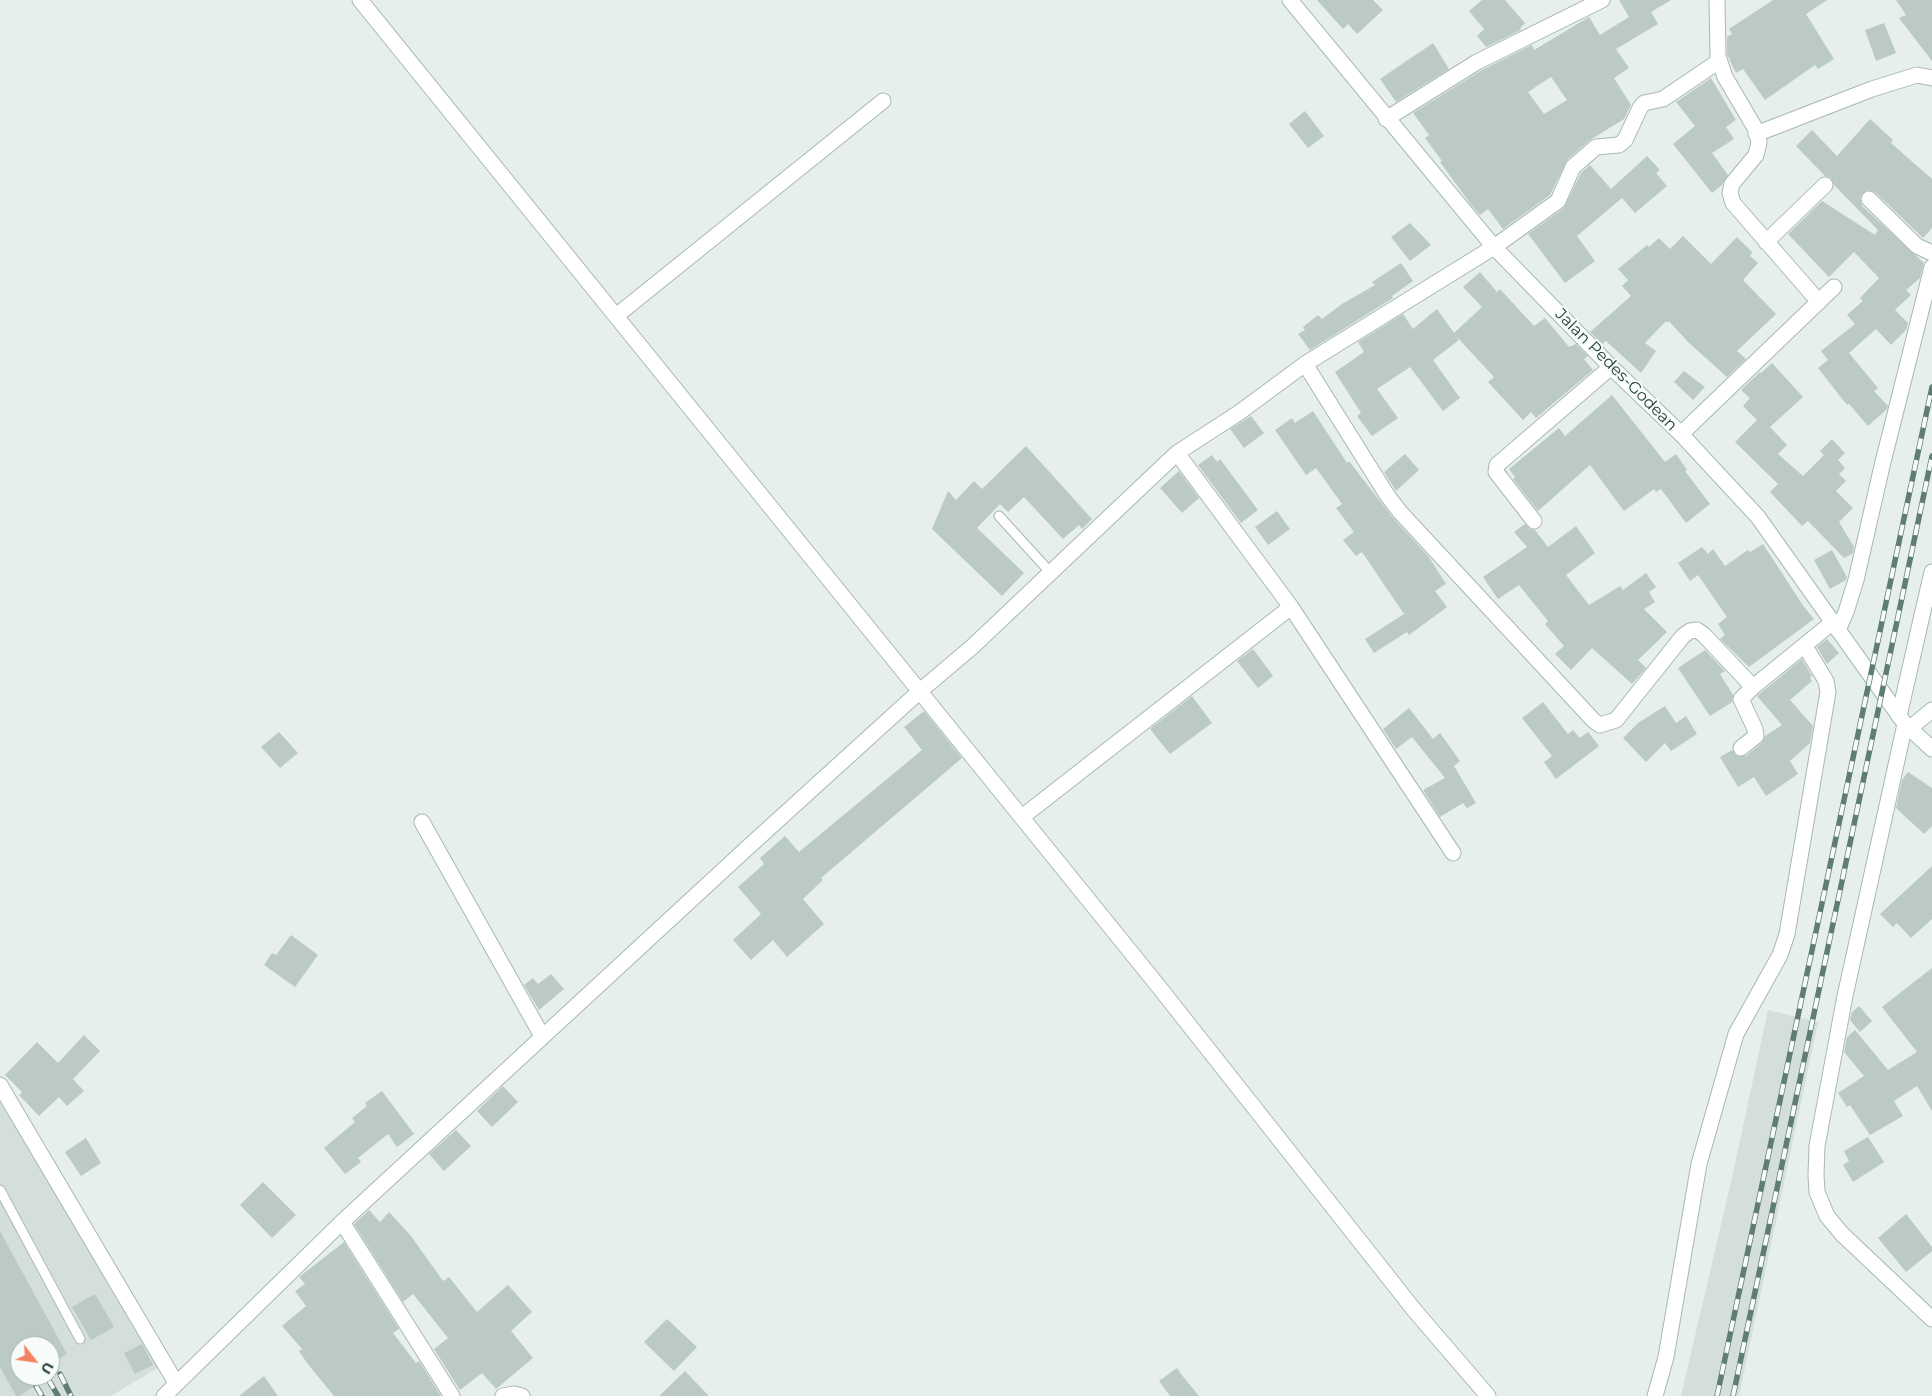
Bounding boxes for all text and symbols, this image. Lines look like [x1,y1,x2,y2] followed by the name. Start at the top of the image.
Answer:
[1551,305,1681,435] street label: Jalan Pedes-Godean
[10,1336,60,1386] north arrow
[37,1359,58,1377] text: U

